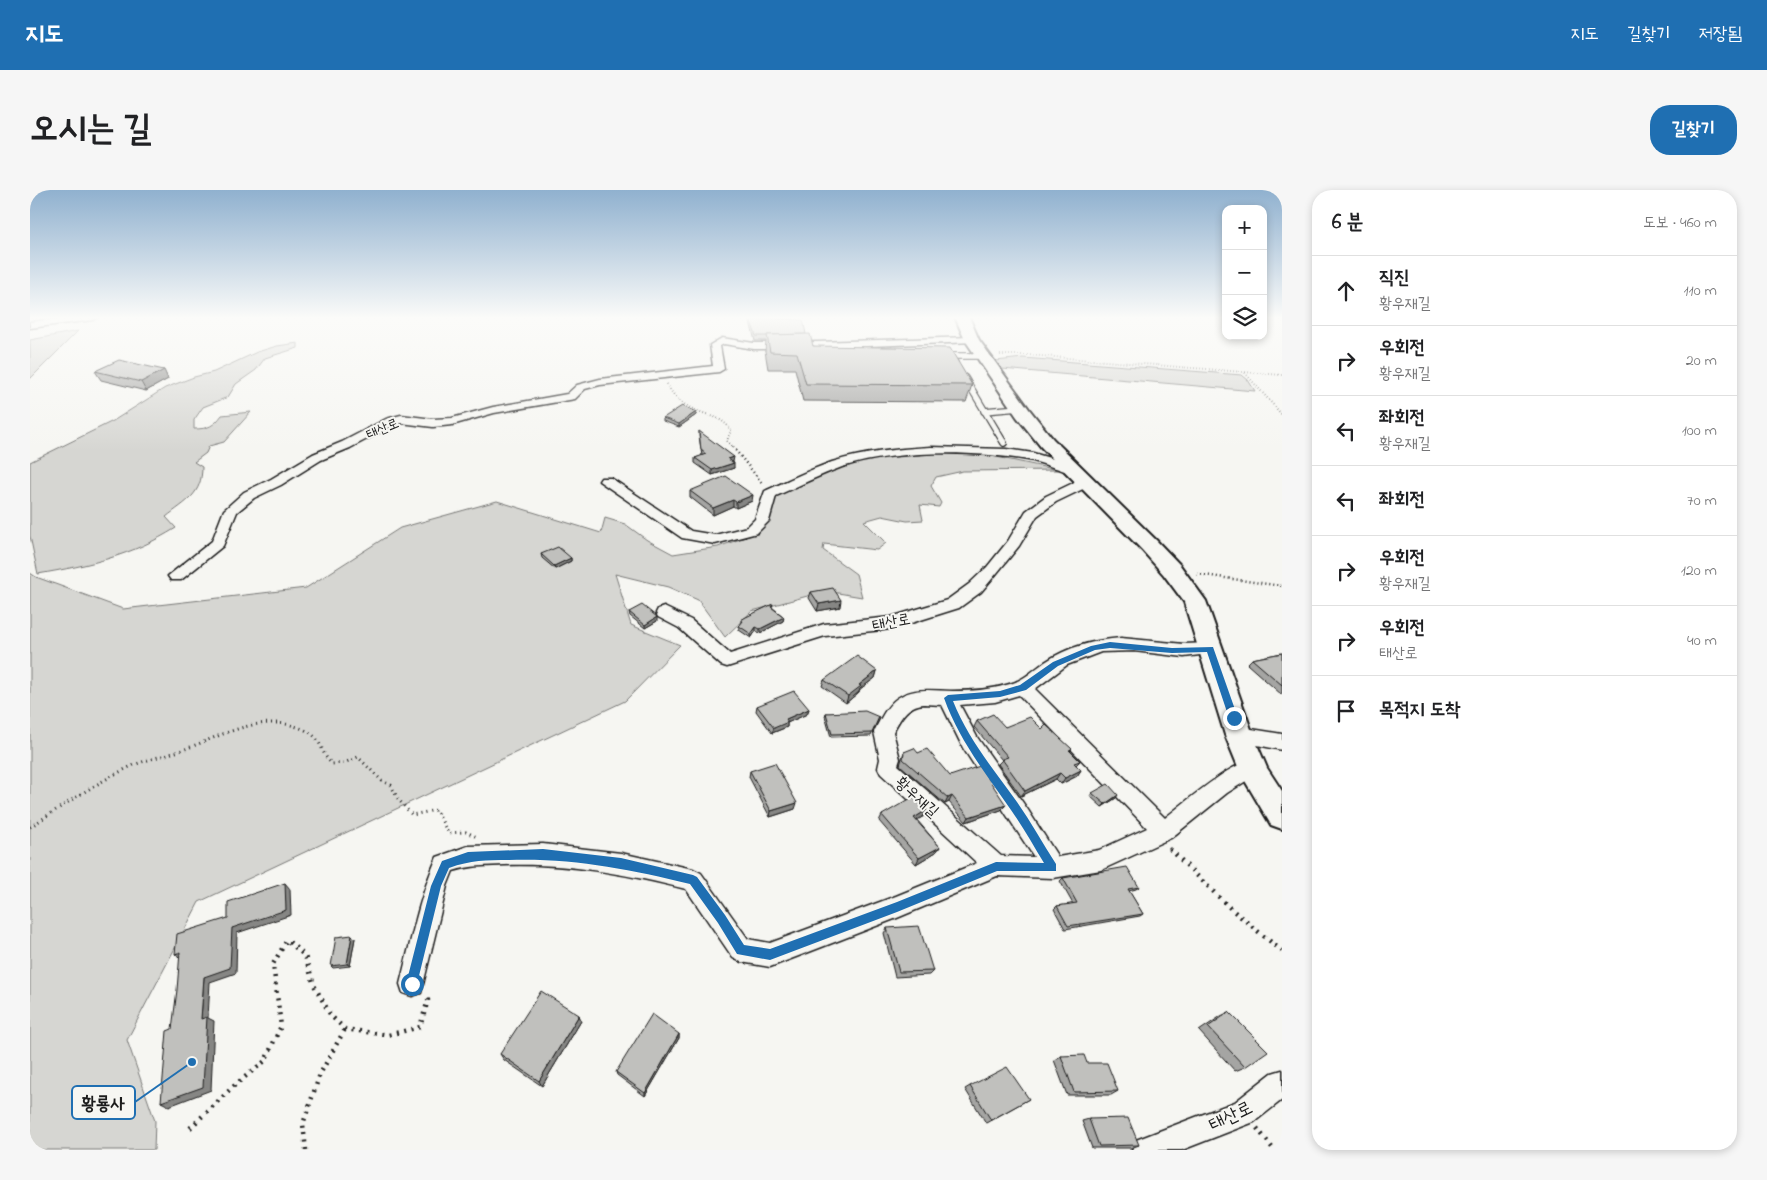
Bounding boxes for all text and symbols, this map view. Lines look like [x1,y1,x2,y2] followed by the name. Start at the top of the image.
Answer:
[25,18,64,53] text: 지도
[1570,22,1599,48] text: 지도
[1627,22,1671,48] text: 길찾기
[1699,22,1742,48] text: 저장됨
[30,105,151,156] text: 오시는 길
[1650,105,1737,155] button: 길찾기
[1222,205,1267,340] map controls
[1222,205,1267,250] button: +
[1332,208,1363,238] text: 6 분
[1643,211,1717,235] text: 도보 · 460 m
[1222,250,1267,295] button: −
[1379,265,1410,292] text: 직진
[1332,277,1360,305] icon: ahead
[1683,279,1717,303] text: 110 m
[1379,292,1431,316] text: 황우재길
[1222,295,1267,340] button: layers
[1379,335,1425,362] text: 우회전
[1332,347,1360,375] icon: right
[1686,349,1717,373] text: 20 m
[1379,362,1431,386] text: 황우재길
[1379,405,1425,432] text: 좌회전
[363,413,402,446] street label: 태산로
[1332,417,1360,445] icon: left
[1682,419,1717,443] text: 100 m
[1379,432,1431,456] text: 황우재길
[1332,487,1360,515] icon: left
[1379,487,1425,514] text: 좌회전
[1687,489,1717,513] text: 70 m
[1379,545,1425,572] text: 우회전
[1332,557,1360,585] icon: right
[1681,559,1717,583] text: 120 m
[1379,572,1431,596] text: 황우재길
[870,607,913,638] street label: 태산로
[1379,615,1425,642] text: 우회전
[1332,627,1360,655] icon: right
[1687,629,1717,653] text: 40 m
[1379,642,1418,666] text: 태산로
[1332,697,1360,725] icon: arrive
[1379,697,1460,724] text: 목적지 도착
[1223,707,1246,730] route end
[889,771,944,824] street label: 황우재길
[401,973,424,996] route start
[72,1086,135,1119] callout: 황룡사
[81,1092,125,1118] text: 황룡사
[1205,1095,1258,1139] street label: 태산로

